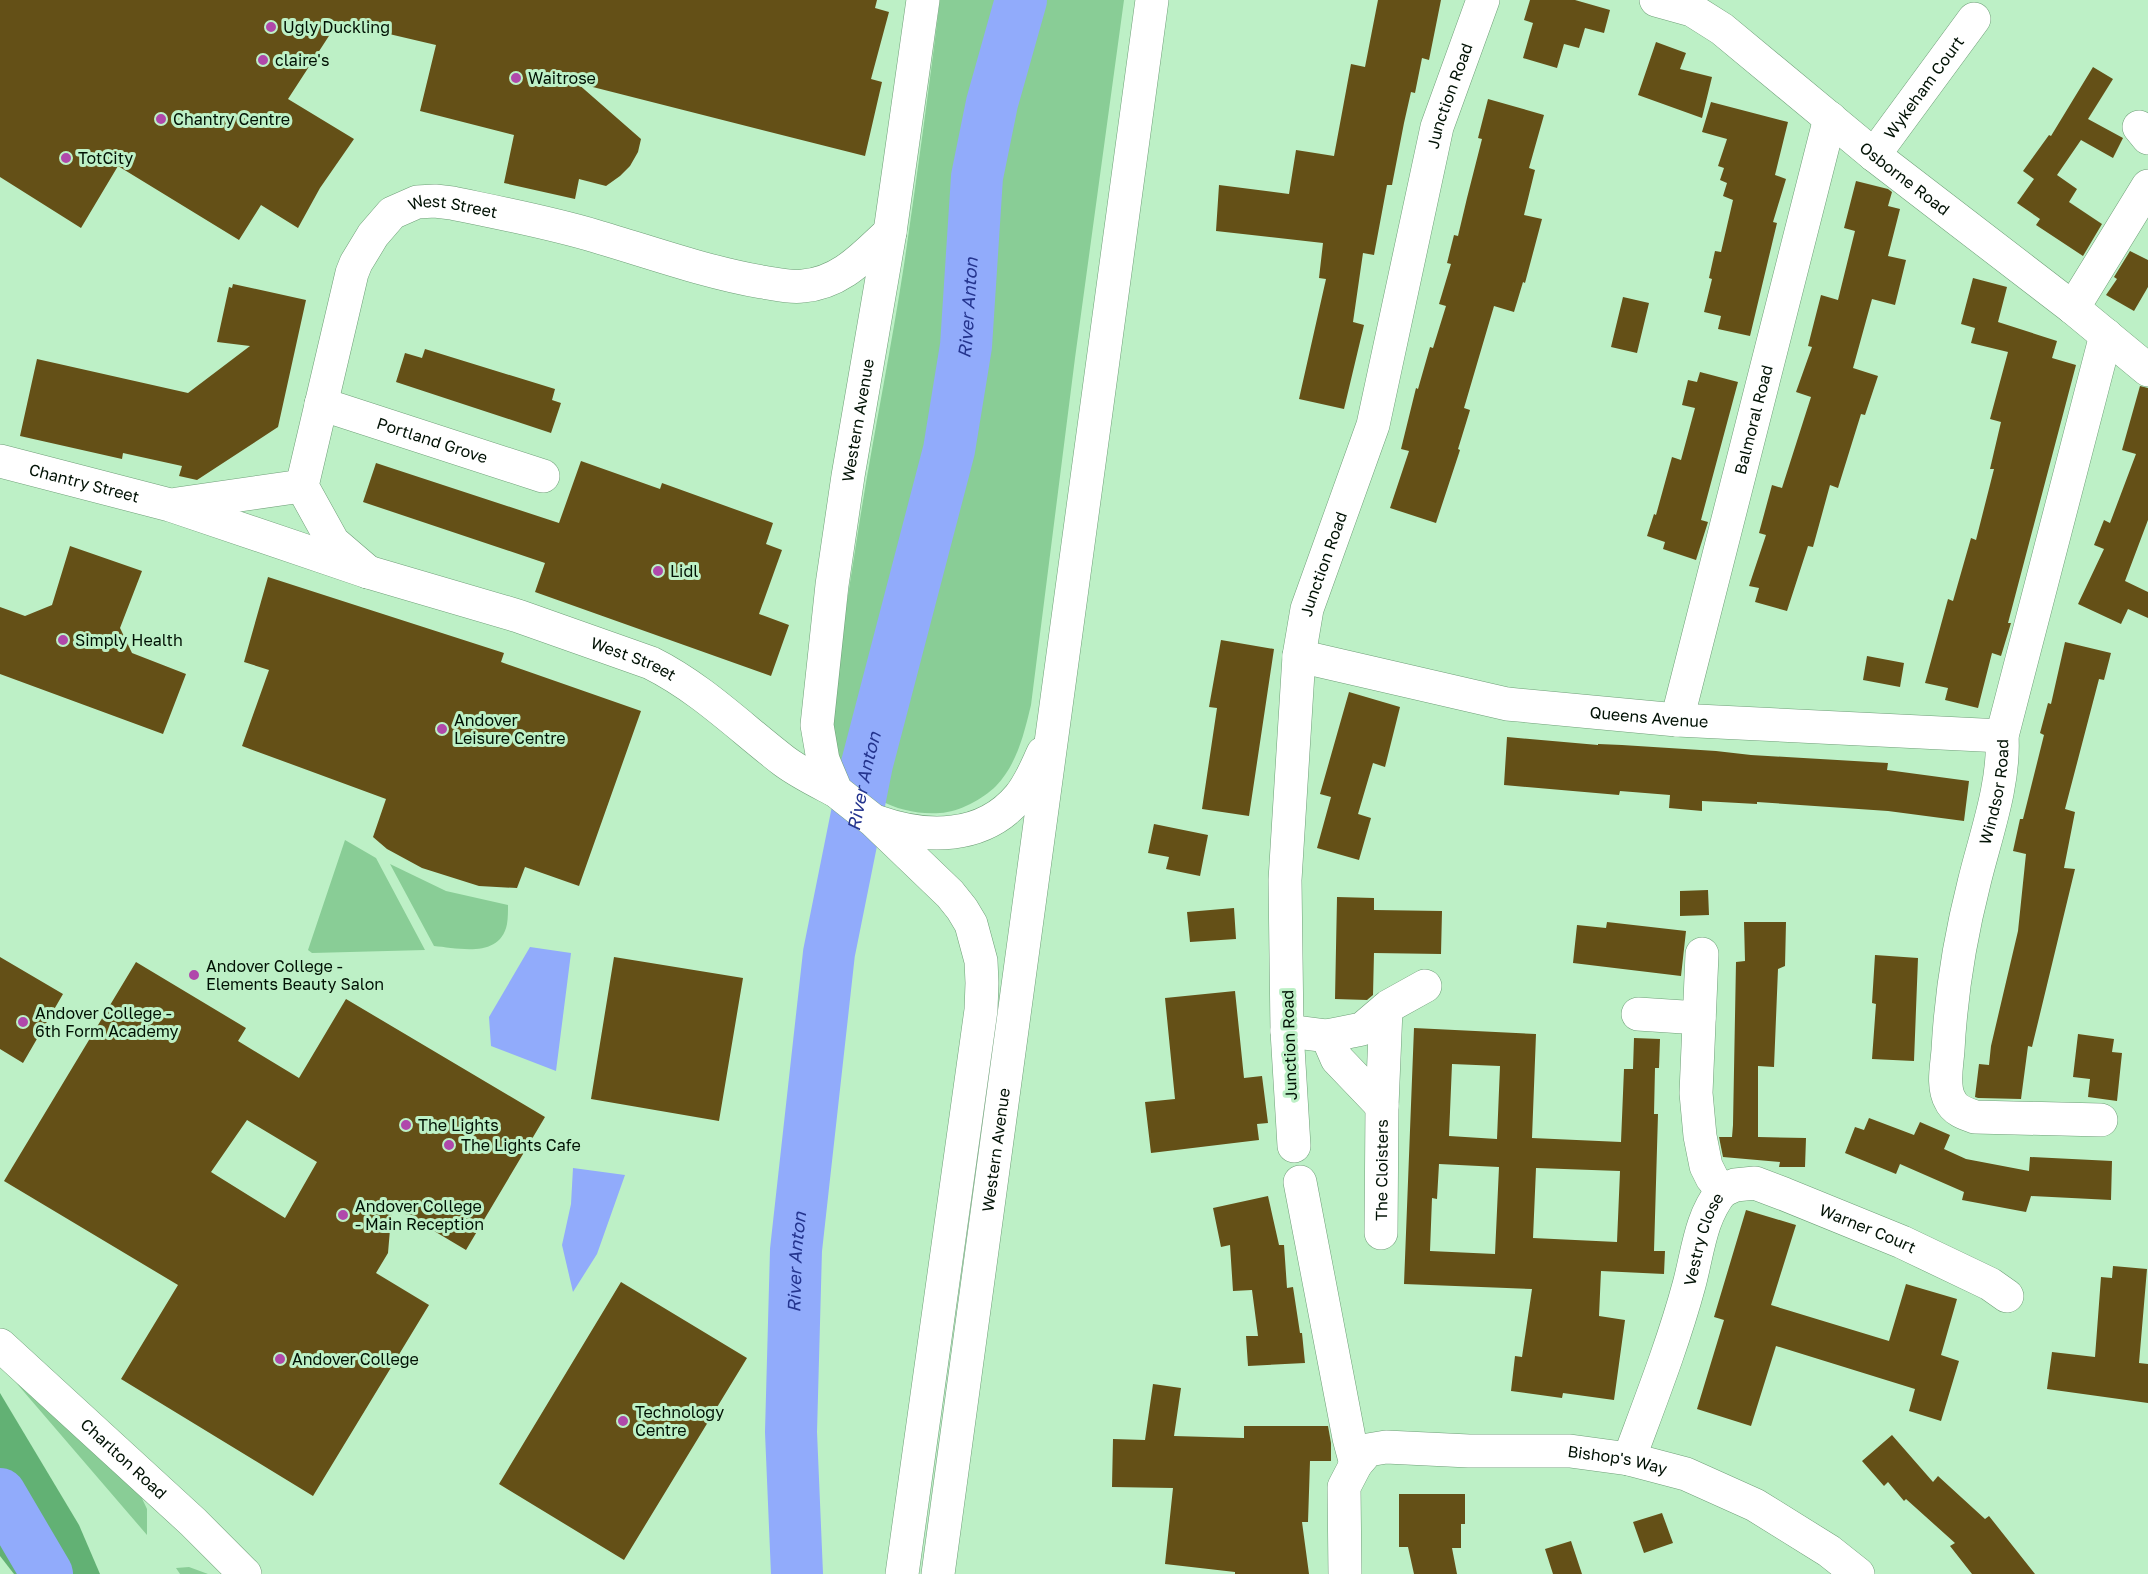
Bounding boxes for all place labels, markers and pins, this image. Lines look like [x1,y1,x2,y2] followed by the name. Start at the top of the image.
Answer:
[283,17,390,37] place label: Ugly Duckling
[264,20,278,34] marker: Ugly Duckling
[275,50,329,70] place label: claire's
[256,53,270,67] marker: claire's
[528,68,596,88] place label: Waitrose
[509,71,523,85] marker: Waitrose
[173,109,290,129] place label: Chantry Centre
[154,112,168,126] marker: Chantry Centre
[78,148,133,168] place label: TotCity
[59,151,73,165] marker: TotCity
[670,561,698,581] place label: Lidl
[651,564,665,578] marker: Lidl
[75,630,183,650] place label: Simply Health
[56,633,70,647] marker: Simply Health
[454,710,566,748] place label: Andover Leisure Centre
[435,722,449,736] marker: Andover Leisure Centre
[206,956,384,994] place label: Andover College - Elements Beauty Salon
[187,968,201,982] marker: Andover College - Elements Beauty Salon
[35,1003,179,1041] place label: Andover College - 6th Form Academy
[16,1015,30,1029] marker: Andover College - 6th Form Academy
[418,1115,499,1135] place label: The Lights
[399,1118,413,1132] marker: The Lights
[461,1135,581,1155] place label: The Lights Cafe
[442,1138,456,1152] marker: The Lights Cafe
[355,1196,484,1234] place label: Andover College - Main Reception
[336,1208,350,1222] marker: Andover College - Main Reception
[292,1349,419,1369] place label: Andover College
[273,1352,287,1366] marker: Andover College
[635,1402,724,1440] place label: Technology Centre
[616,1414,630,1428] marker: Technology Centre

